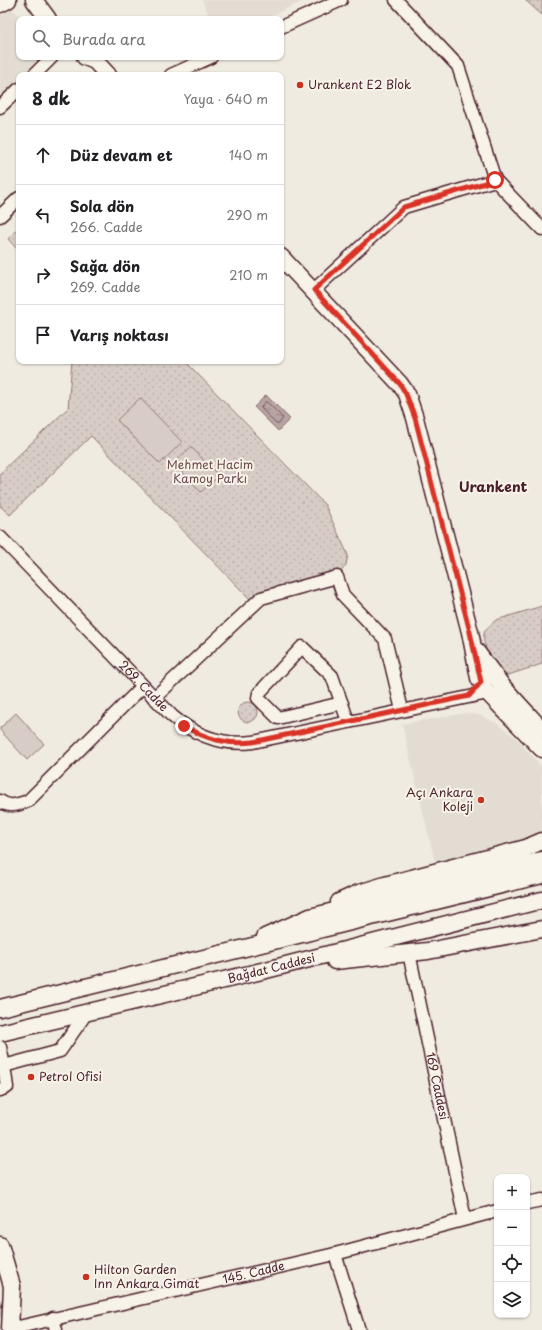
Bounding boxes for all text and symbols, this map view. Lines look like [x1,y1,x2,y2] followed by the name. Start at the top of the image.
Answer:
[16,16,284,60] search box
[30,27,52,49] icon: search
[62,27,145,50] text: Burada ara
[308,75,412,93] place label: Urankent E2 Blok
[295,80,305,90] marker: Urankent E2 Blok
[32,85,70,111] text: 8 dk
[184,89,268,108] text: Yaya · 640 m
[70,143,173,166] text: Düz devam et
[32,144,54,166] icon: ahead
[229,145,268,164] text: 140 m
[486,171,504,189] route start
[70,194,134,217] text: Sola dön
[32,204,54,226] icon: left
[227,205,268,224] text: 290 m
[70,217,143,236] text: 266. Cadde
[70,254,140,277] text: Sağa dön
[32,264,54,286] icon: right
[229,265,268,284] text: 210 m
[70,277,140,296] text: 269. Cadde
[70,323,169,346] text: Varış noktası
[32,324,54,346] icon: arrive
[167,455,253,487] park label: Mehmet Hacim Kamoy Parkı
[459,476,528,497] district label: Urankent
[115,656,173,715] street label: 269. Cadde
[175,717,193,735] route end
[406,783,473,815] place label: Açı Ankara Koleji
[476,795,486,805] marker: Açı Ankara Koleji
[226,948,317,987] street label: Bağdat Caddesi
[422,1050,454,1122] street label: 169 Caddesi
[39,1067,102,1085] place label: Petrol Ofisi
[26,1072,36,1082] marker: Petrol Ofisi
[494,1174,530,1318] map controls
[494,1174,530,1210] button: +
[494,1210,530,1246] button: −
[494,1246,530,1282] button: locate
[221,1256,286,1288] street label: 145. Cadde
[94,1260,199,1292] place label: Hilton Garden Inn Ankara Gimat
[81,1272,91,1282] marker: Hilton Garden Inn Ankara Gimat
[494,1282,530,1318] button: layers

